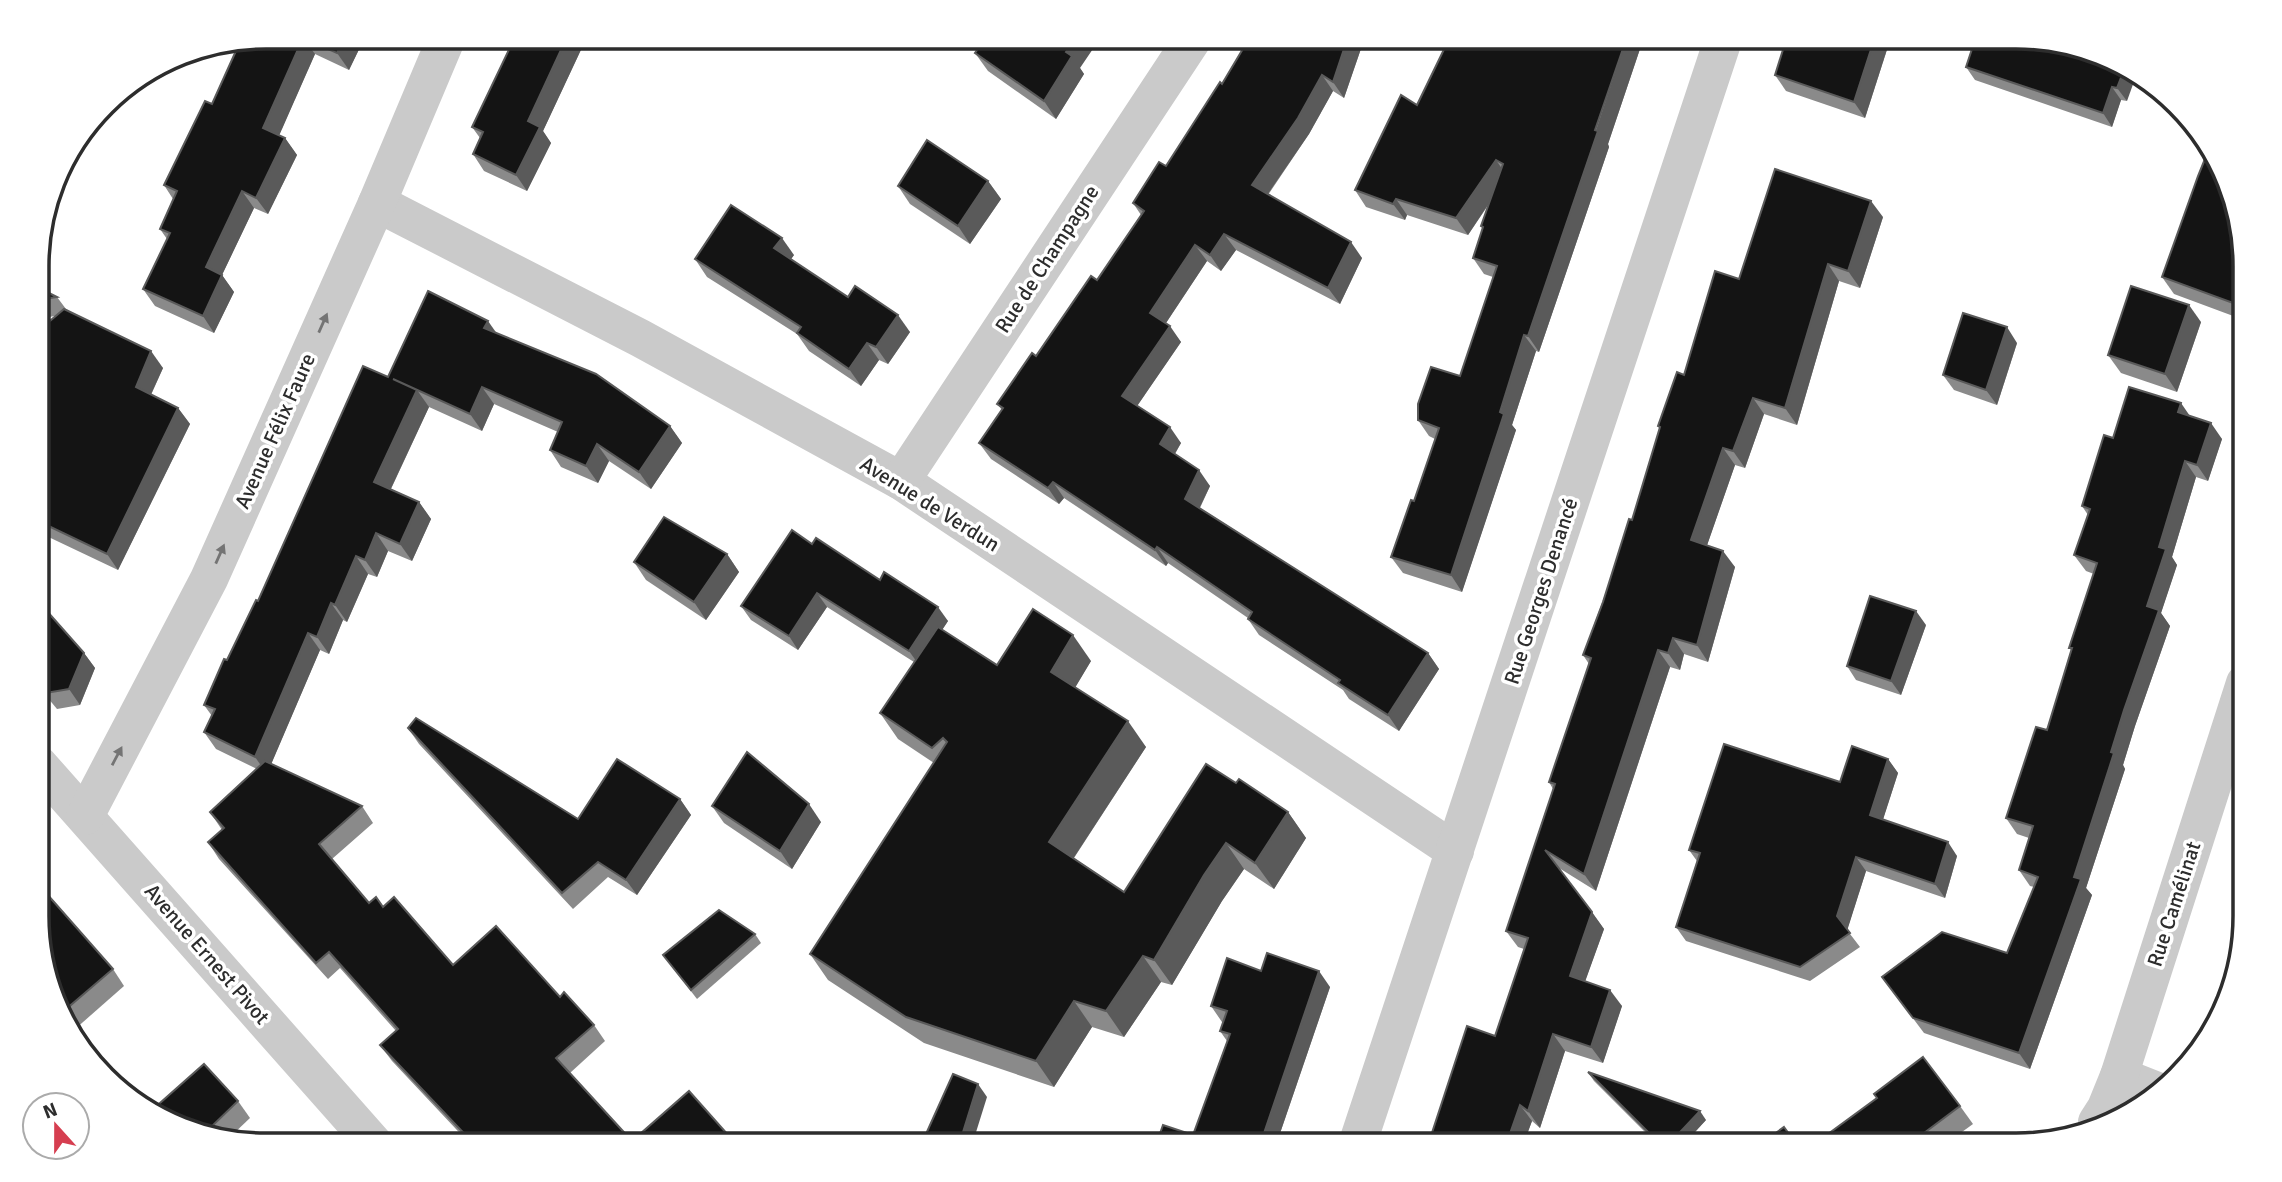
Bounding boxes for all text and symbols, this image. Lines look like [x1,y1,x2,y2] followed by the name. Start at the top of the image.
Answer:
[989,180,1105,338] street label: Rue de Champagne
[318,313,329,334] one-way arrow
[229,349,321,513] street label: Avenue Félix Faure
[855,451,1005,557] street label: Avenue de Verdun
[1499,494,1583,688] street label: Rue Georges Denancé
[215,543,226,564] one-way arrow
[111,746,122,766] one-way arrow
[2142,838,2206,970] street label: Rue Camélinat
[139,878,275,1030] street label: Avenue Ernest Pivot
[21,1091,91,1161] north arrow
[40,1097,61,1125] text: N

